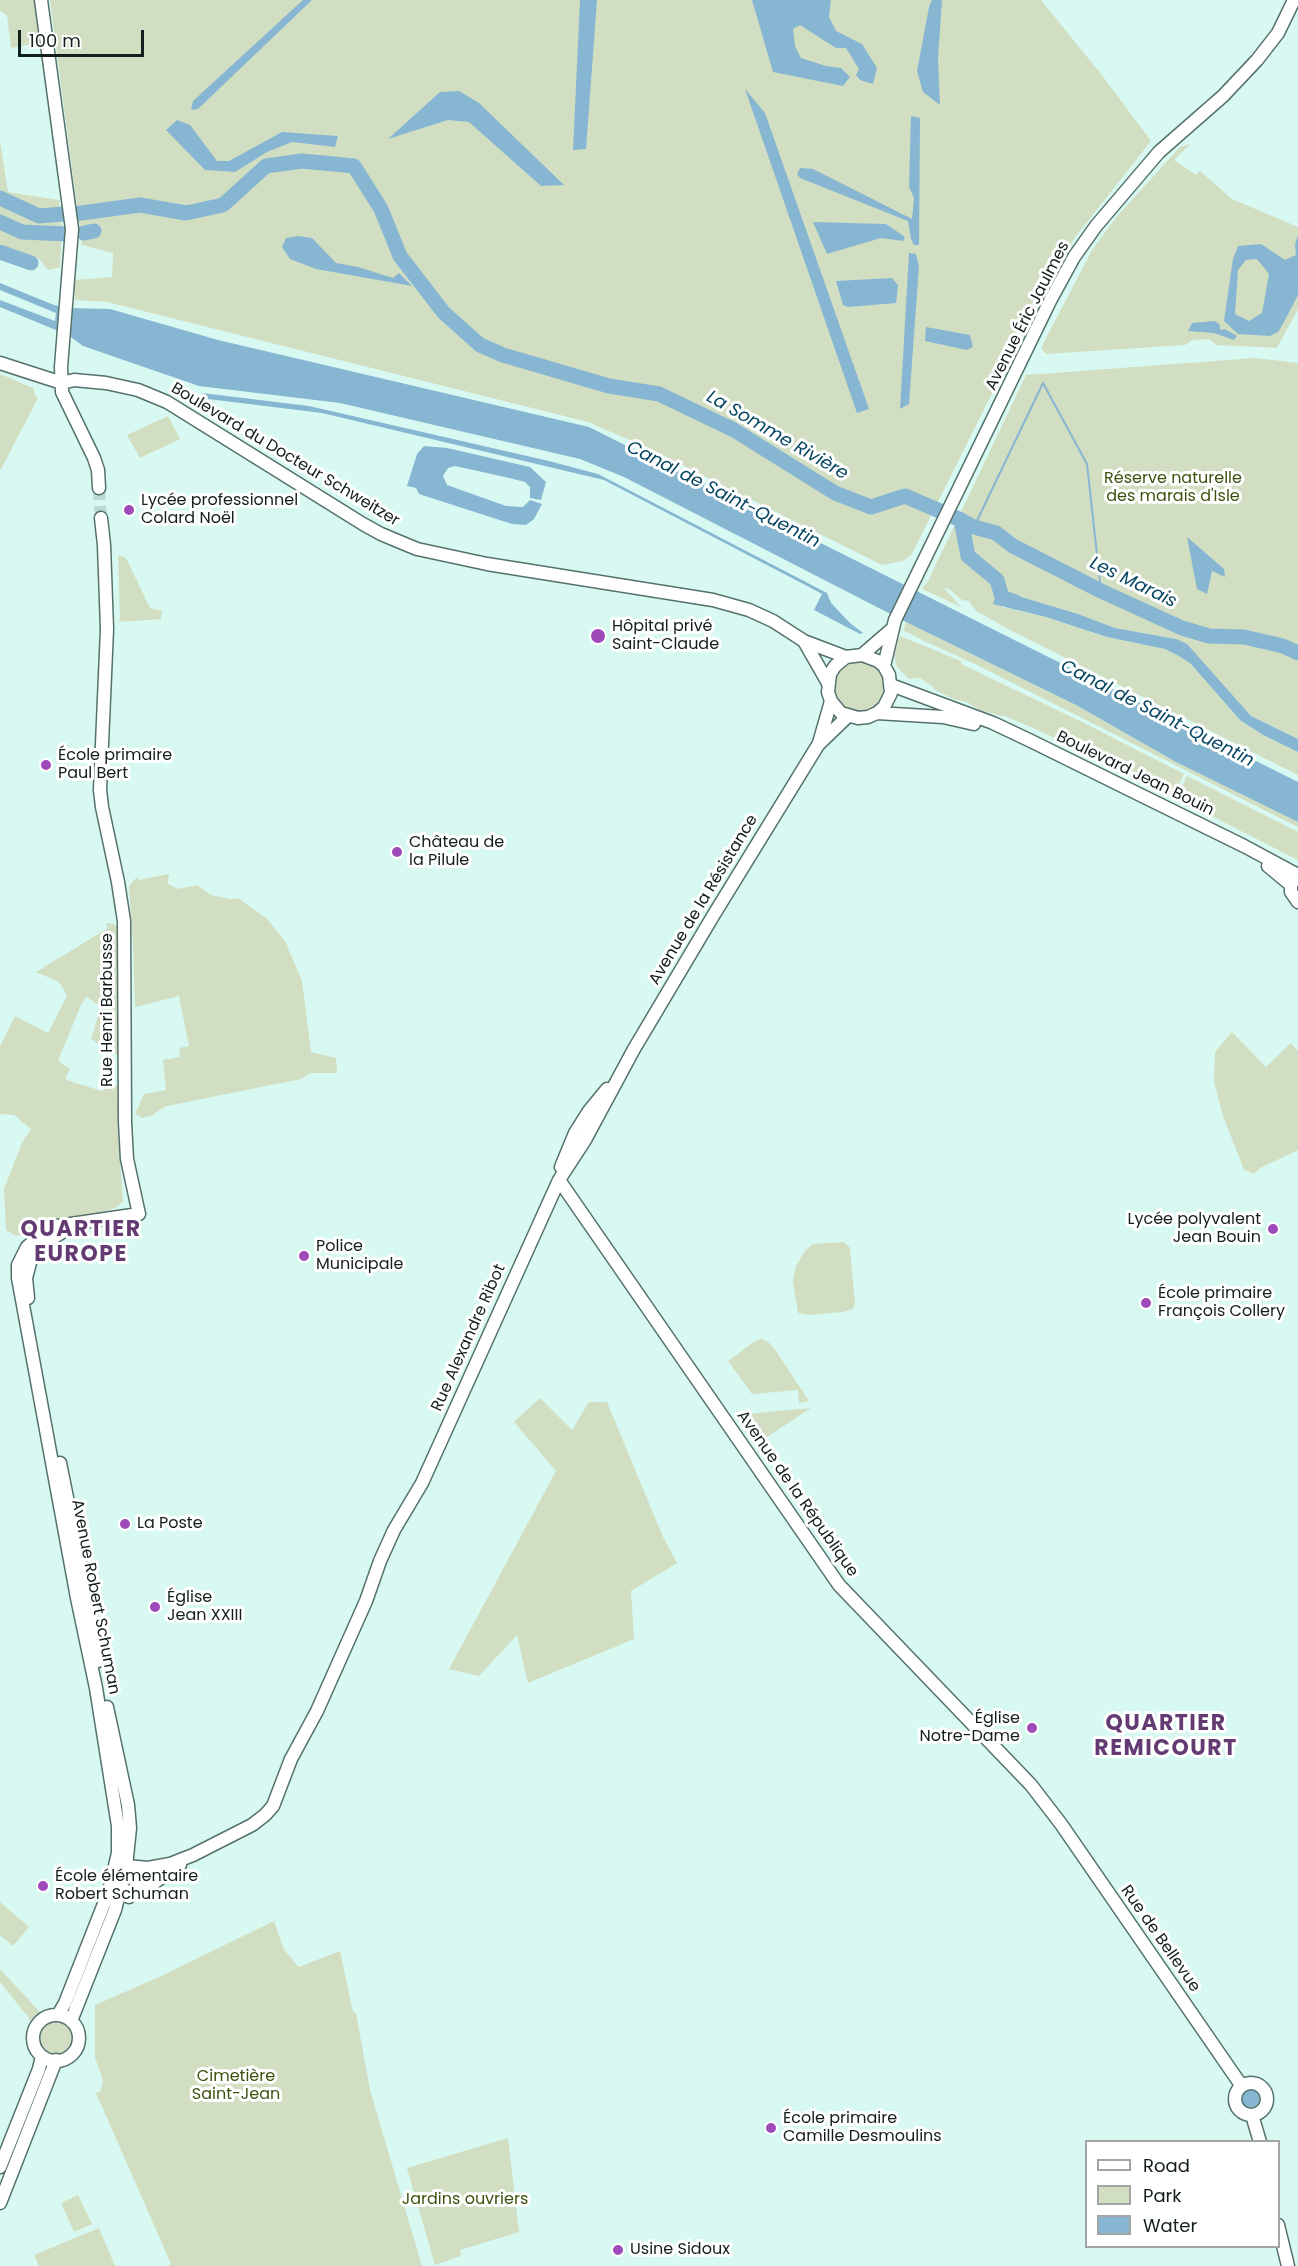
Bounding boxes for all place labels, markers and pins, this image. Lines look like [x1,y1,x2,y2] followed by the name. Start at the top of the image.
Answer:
[141,491,298,529] place label: Lycée professionnel Colard Noël
[122,503,136,517] marker: Lycée professionnel Colard Noël
[612,617,719,655] place label: Hôpital privé Saint-Claude
[589,627,607,645] marker: Hôpital privé Saint-Claude
[58,746,172,784] place label: École primaire Paul Bert
[39,758,53,772] marker: École primaire Paul Bert
[409,833,504,871] place label: Château de la Pilule
[390,845,404,859] marker: Château de la Pilule
[1128,1210,1261,1248] place label: Lycée polyvalent Jean Bouin
[1266,1222,1280,1236] marker: Lycée polyvalent Jean Bouin
[316,1237,403,1275] place label: Police Municipale
[297,1249,311,1263] marker: Police Municipale
[1158,1284,1285,1322] place label: École primaire François Collery
[1139,1296,1153,1310] marker: École primaire François Collery
[137,1514,203,1534] place label: La Poste
[118,1517,132,1531] marker: La Poste
[167,1588,242,1626] place label: Église Jean XXIII
[148,1600,162,1614] marker: Église Jean XXIII
[919,1709,1020,1747] place label: Église Notre-Dame
[1025,1721,1039,1735] marker: Église Notre-Dame
[55,1867,198,1905] place label: École élémentaire Robert Schuman
[36,1879,50,1893] marker: École élémentaire Robert Schuman
[783,2109,942,2147] place label: École primaire Camille Desmoulins
[764,2121,778,2135] marker: École primaire Camille Desmoulins
[630,2240,730,2260] place label: Usine Sidoux
[611,2243,625,2257] marker: Usine Sidoux

